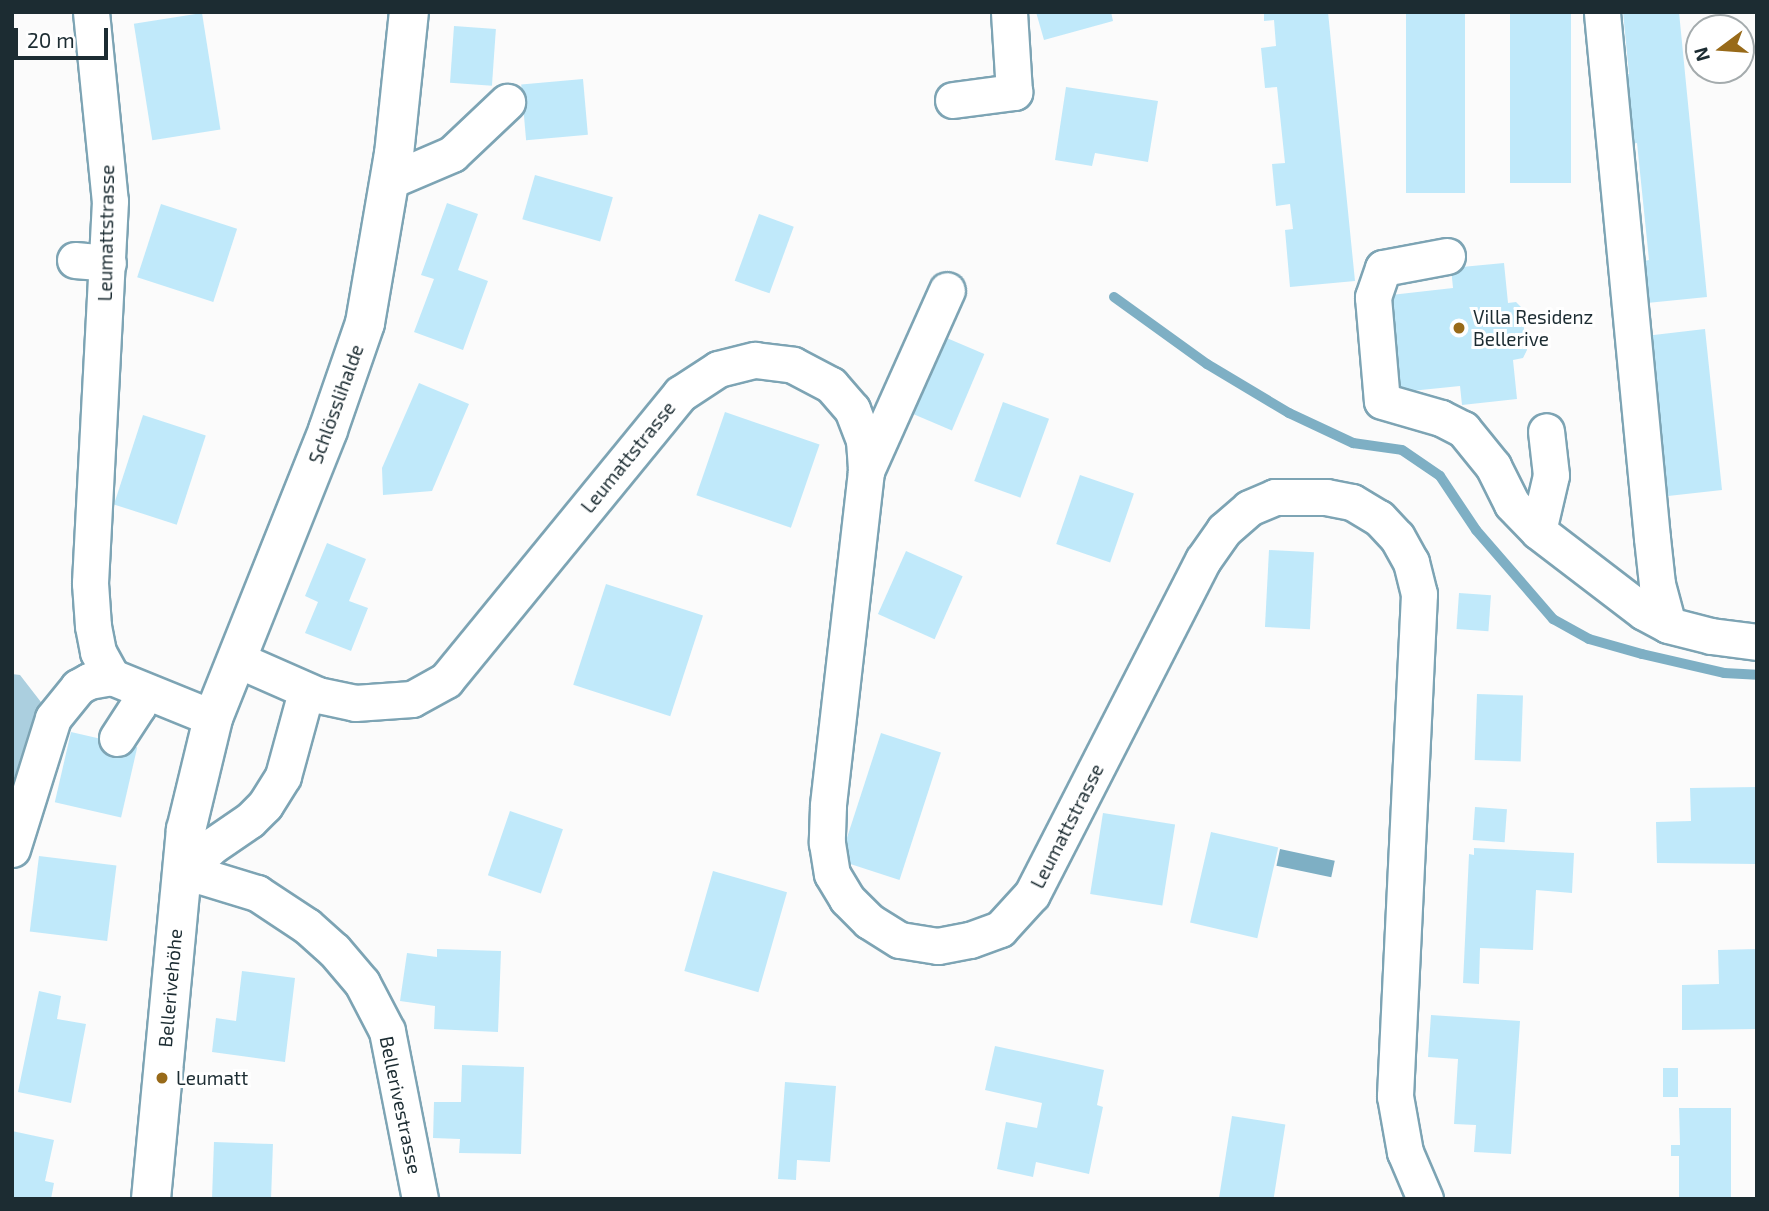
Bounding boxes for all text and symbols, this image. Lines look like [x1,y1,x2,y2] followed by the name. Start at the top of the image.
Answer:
[18,14,112,58] scale bar
[1685,14,1755,84] north arrow
[27,27,75,52] text: 20 m
[1688,45,1714,64] text: N
[93,164,119,302] street label: Leumattstrasse
[1473,306,1593,350] place label: Villa Residenz Bellerive
[1451,320,1467,336] marker: Villa Residenz Bellerive
[304,341,368,467] street label: Schlösslihalde
[576,397,680,517] street label: Leumattstrasse
[1026,760,1108,892] street label: Leumattstrasse
[153,928,187,1048] street label: Bellerivehöhe
[375,1034,427,1176] street label: Bellerivestrasse
[176,1067,248,1089] place label: Leumatt
[154,1070,170,1086] marker: Leumatt

